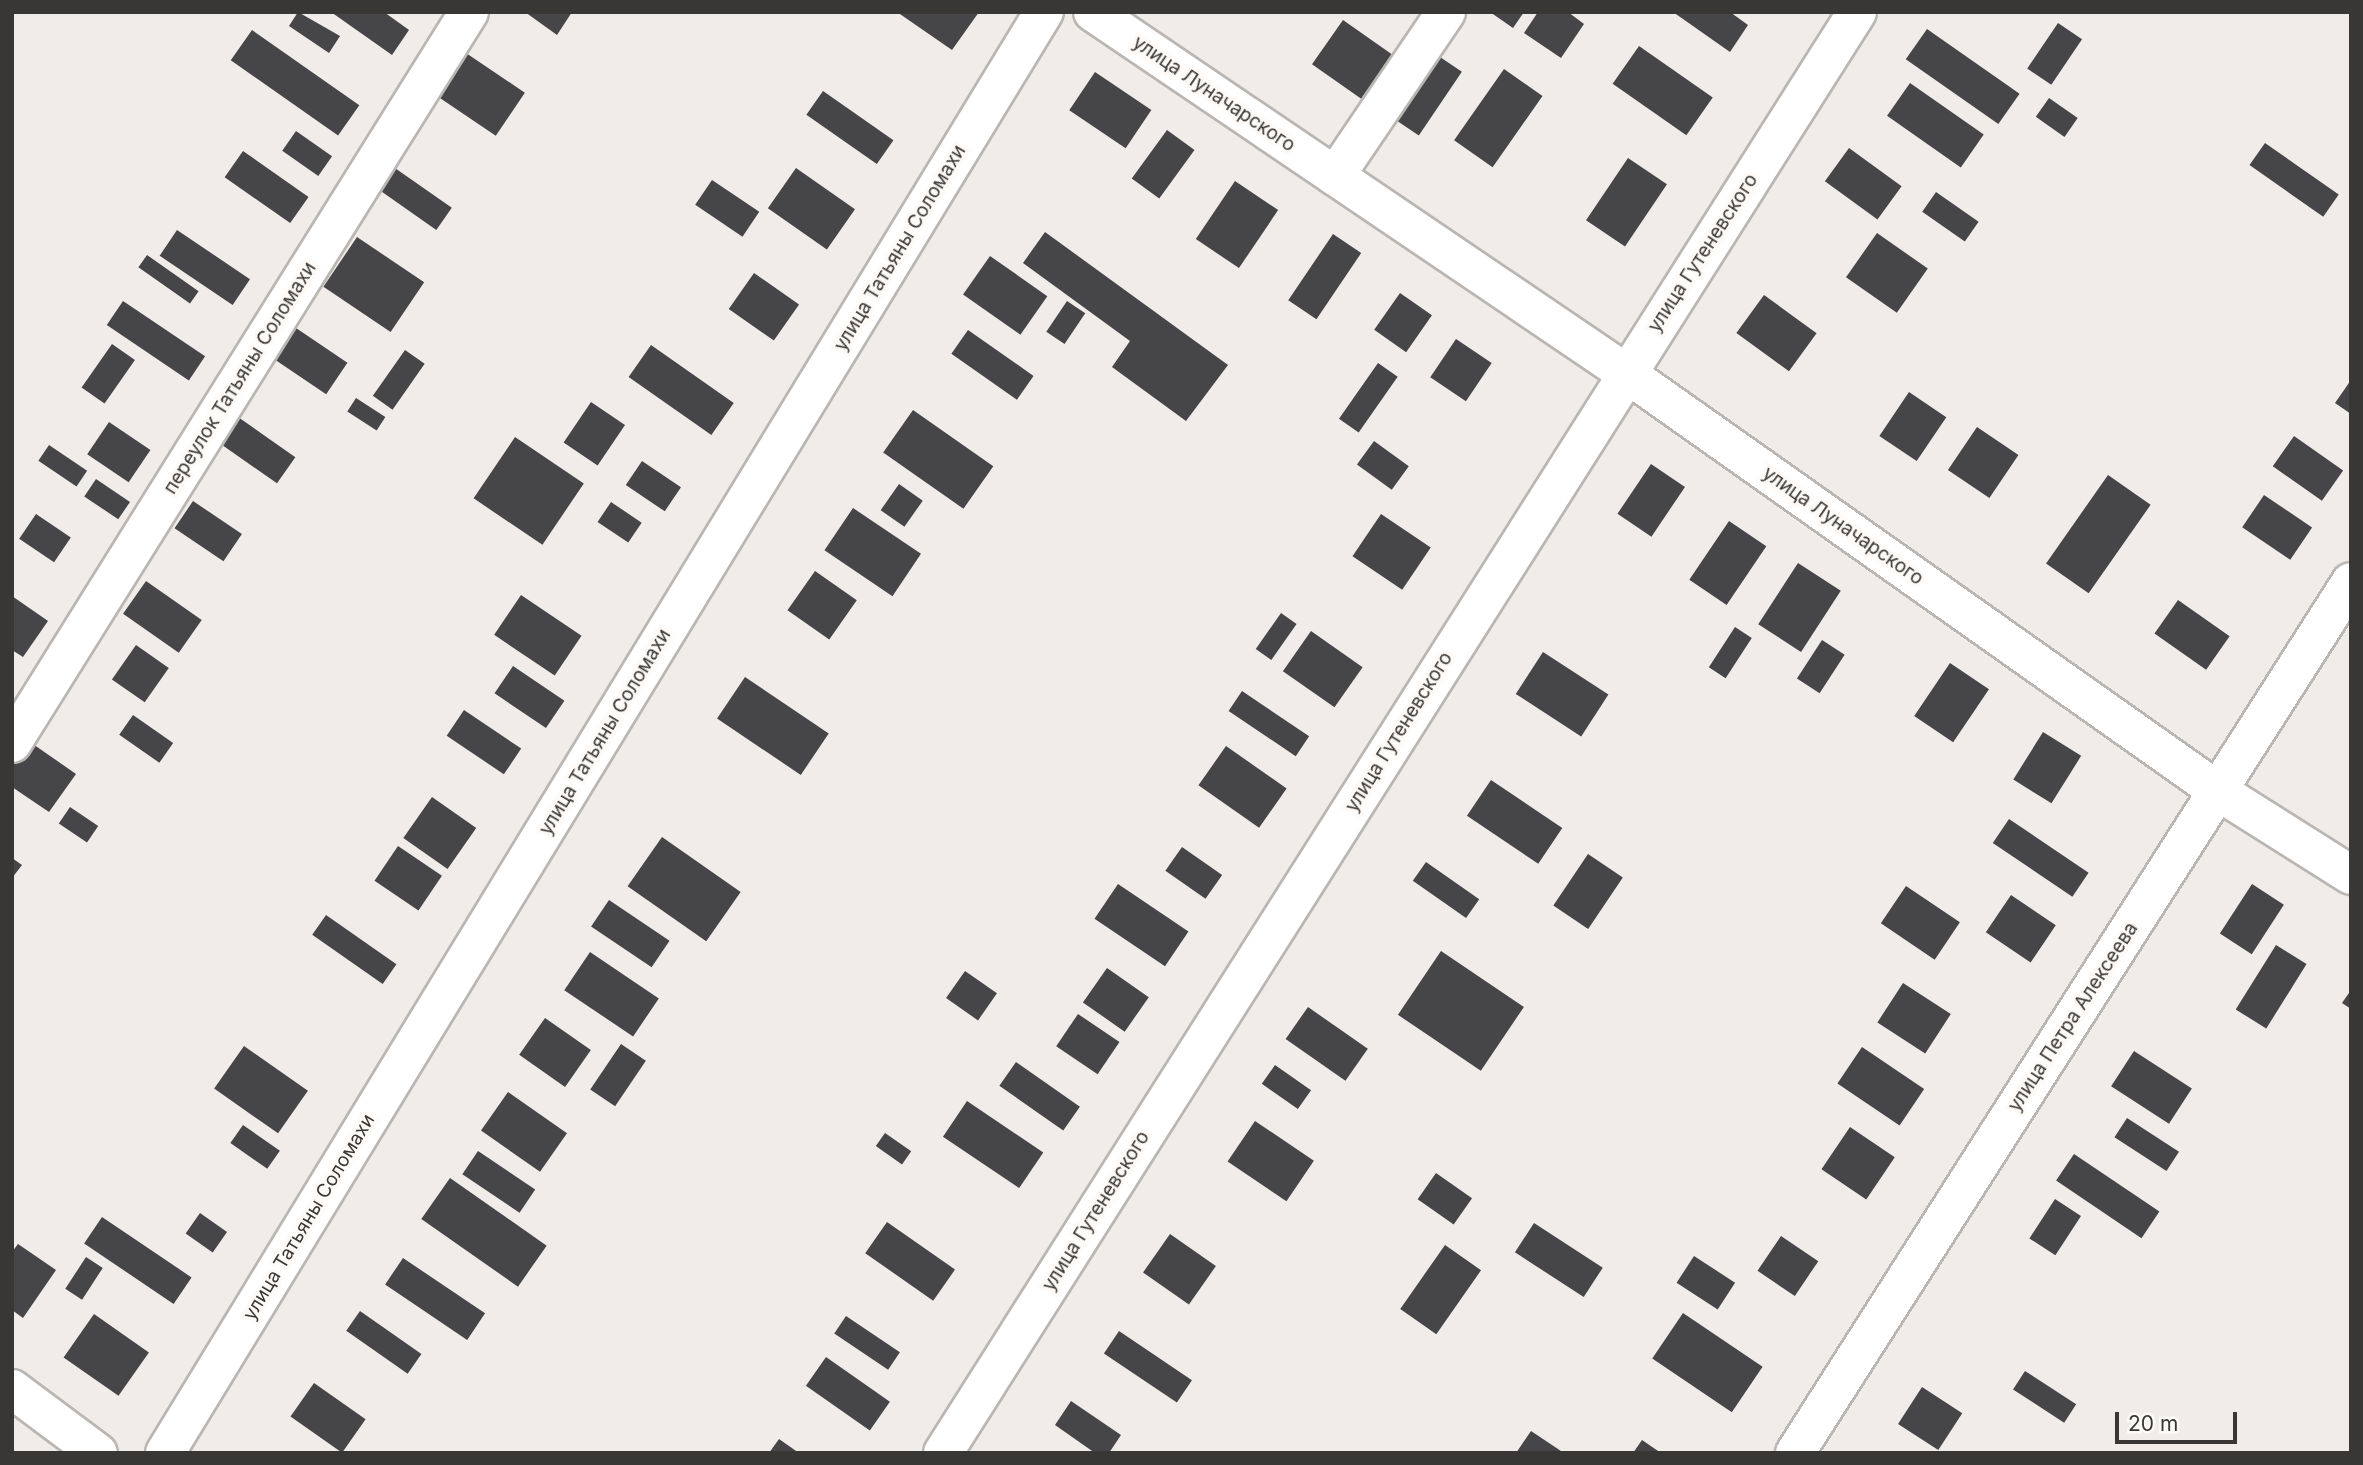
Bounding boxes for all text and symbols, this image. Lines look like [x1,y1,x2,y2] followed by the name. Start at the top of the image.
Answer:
[1128,31,1300,157] street label: улица Луначарского
[829,141,971,355] street label: улица Татьяны Соломахи
[1643,170,1763,336] street label: улица Гутеневского
[159,258,321,498] street label: переулок Татьяны Соломахи
[1758,462,1928,590] street label: улица Луначарского
[534,625,676,839] street label: улица Татьяны Соломахи
[1341,648,1457,816] street label: улица Гутеневского
[2003,918,2143,1116] street label: улица Петра Алексеева
[238,1110,380,1324] street label: улица Татьяны Соломахи
[1038,1127,1154,1295] street label: улица Гутеневского
[2118,1398,2240,1442] scale bar
[2128,1411,2178,1436] text: 20 m

